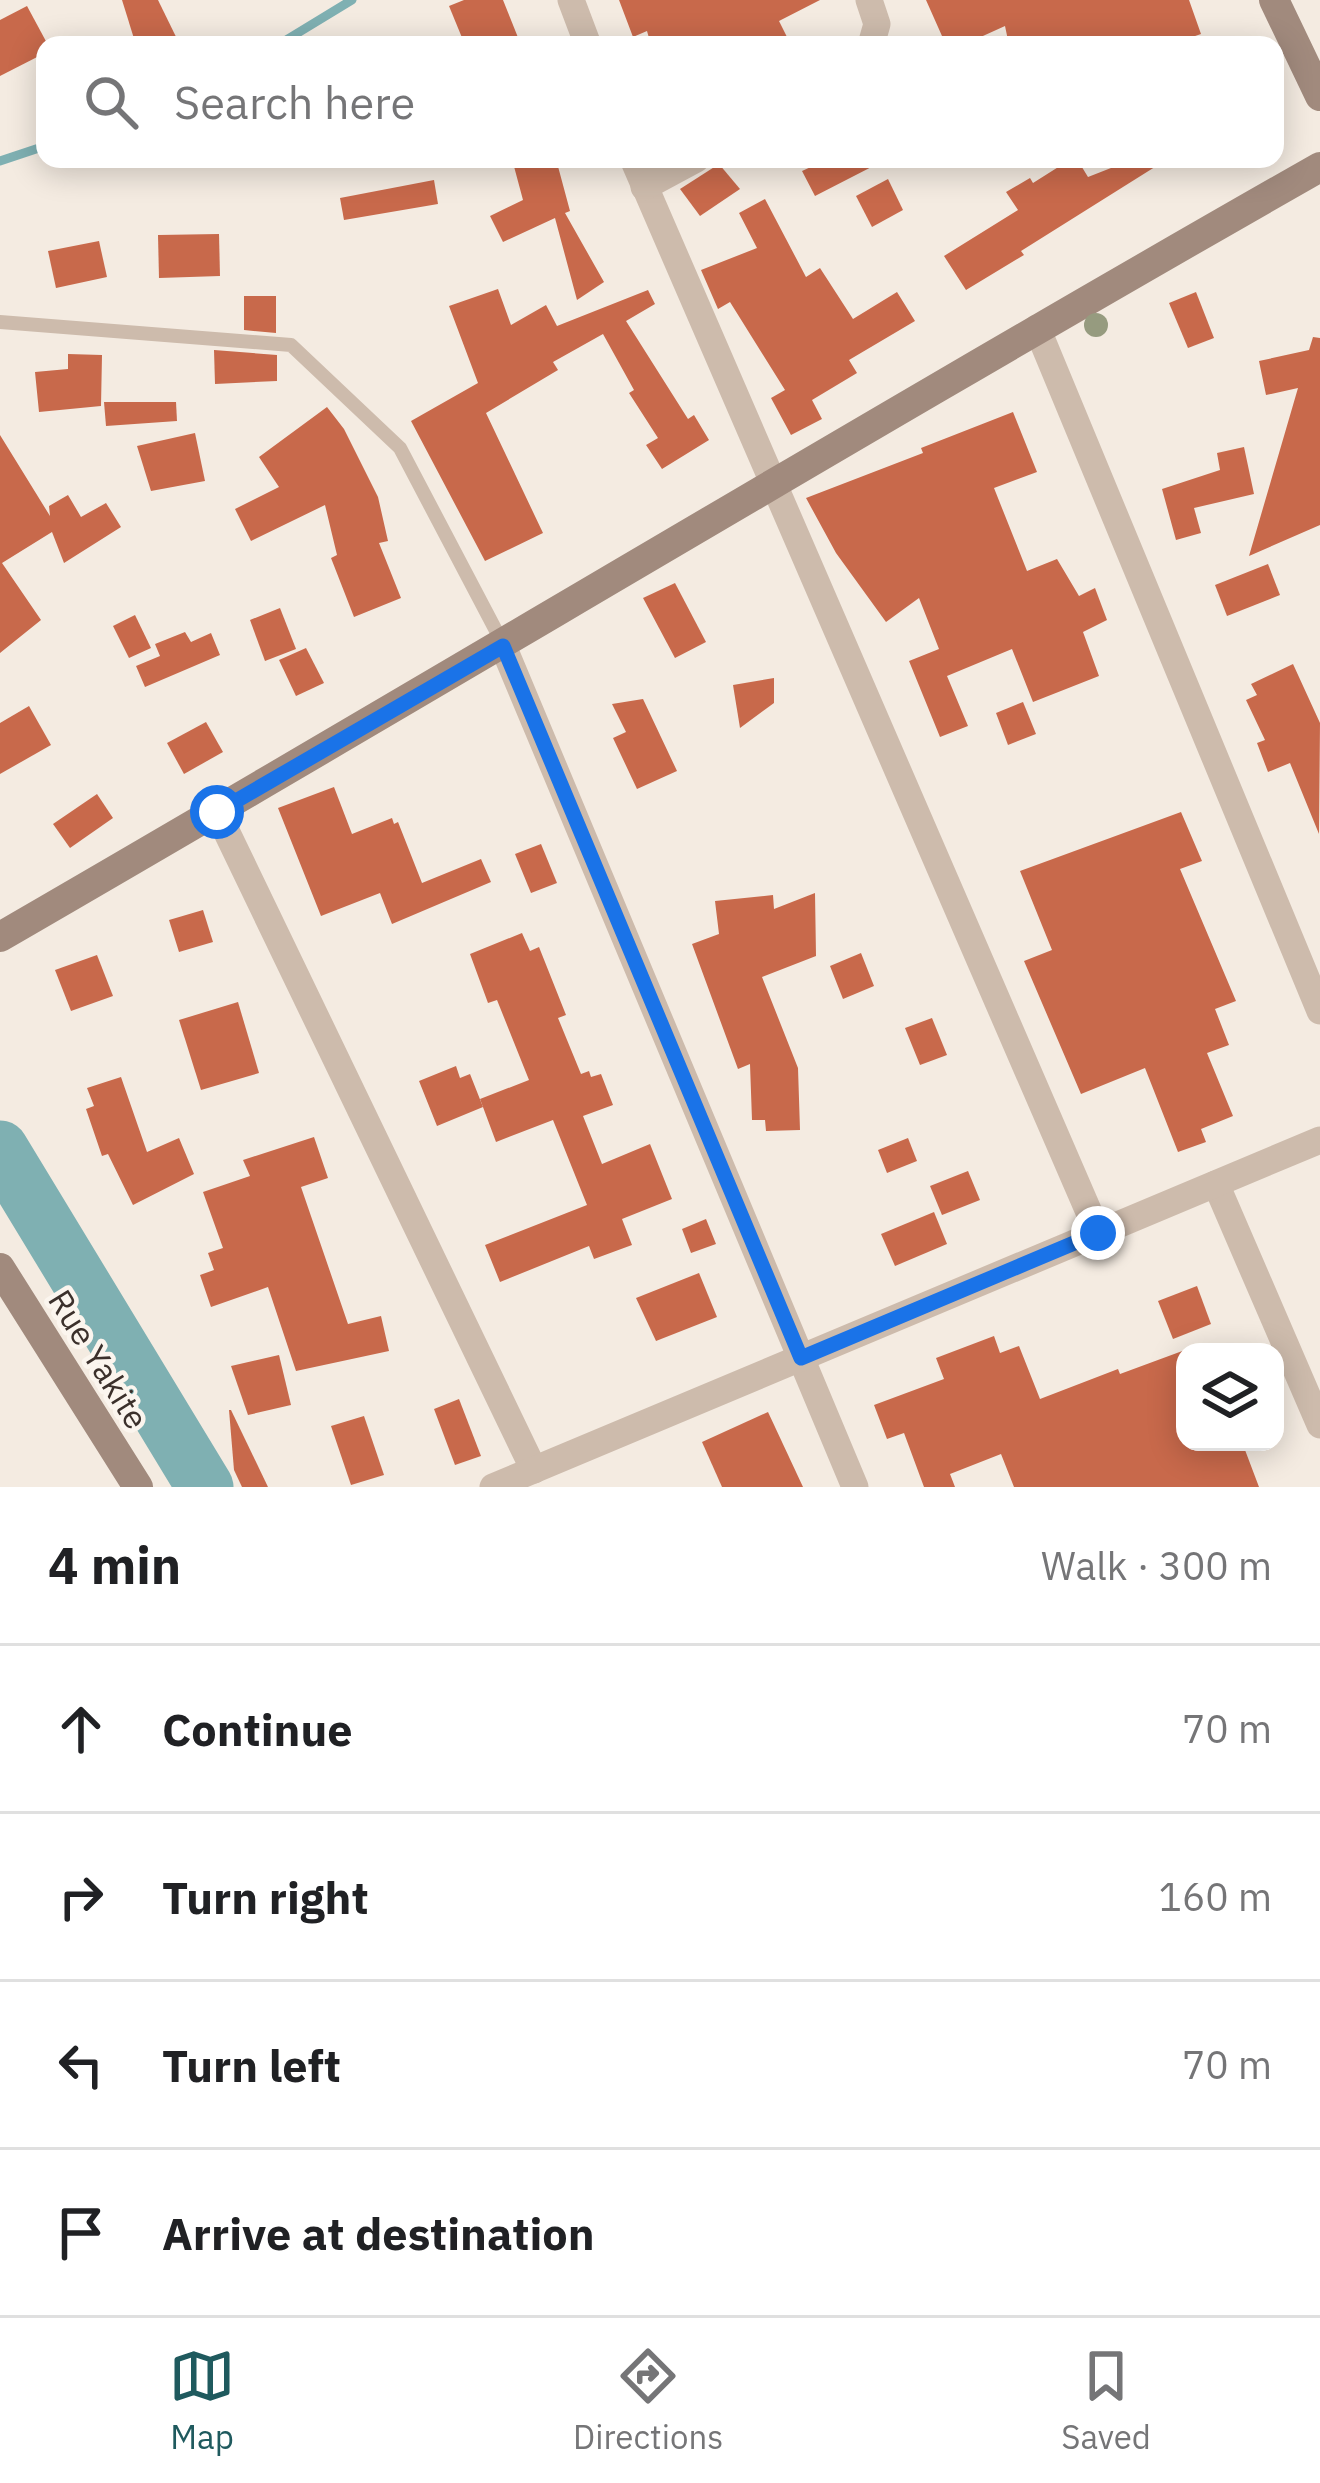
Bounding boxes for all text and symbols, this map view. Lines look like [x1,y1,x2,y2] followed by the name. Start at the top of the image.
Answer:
[36,36,1284,168] search box
[78,69,144,135] icon: search
[174,73,415,131] text: Search here
[190,785,244,839] route start
[1071,1206,1125,1260] route end
[39,1281,159,1437] street label: Rue Yakite
[1176,1343,1284,1451] map controls
[1176,1343,1284,1451] button: layers
[48,1532,181,1598] text: 4 min
[1041,1540,1272,1591] text: Walk · 300 m
[48,1696,114,1762] icon: ahead
[162,1700,353,1758] text: Continue
[1182,1703,1272,1754] text: 70 m
[48,1864,114,1930] icon: right
[162,1868,369,1926] text: Turn right
[1159,1871,1272,1922] text: 160 m
[48,2032,114,2098] icon: left
[162,2036,341,2094] text: Turn left
[1182,2039,1272,2090] text: 70 m
[48,2200,114,2266] icon: arrive
[162,2204,595,2262] text: Arrive at destination
[169,2343,235,2458] tab: Map
[573,2343,723,2458] tab: Directions
[1061,2343,1151,2458] tab: Saved

